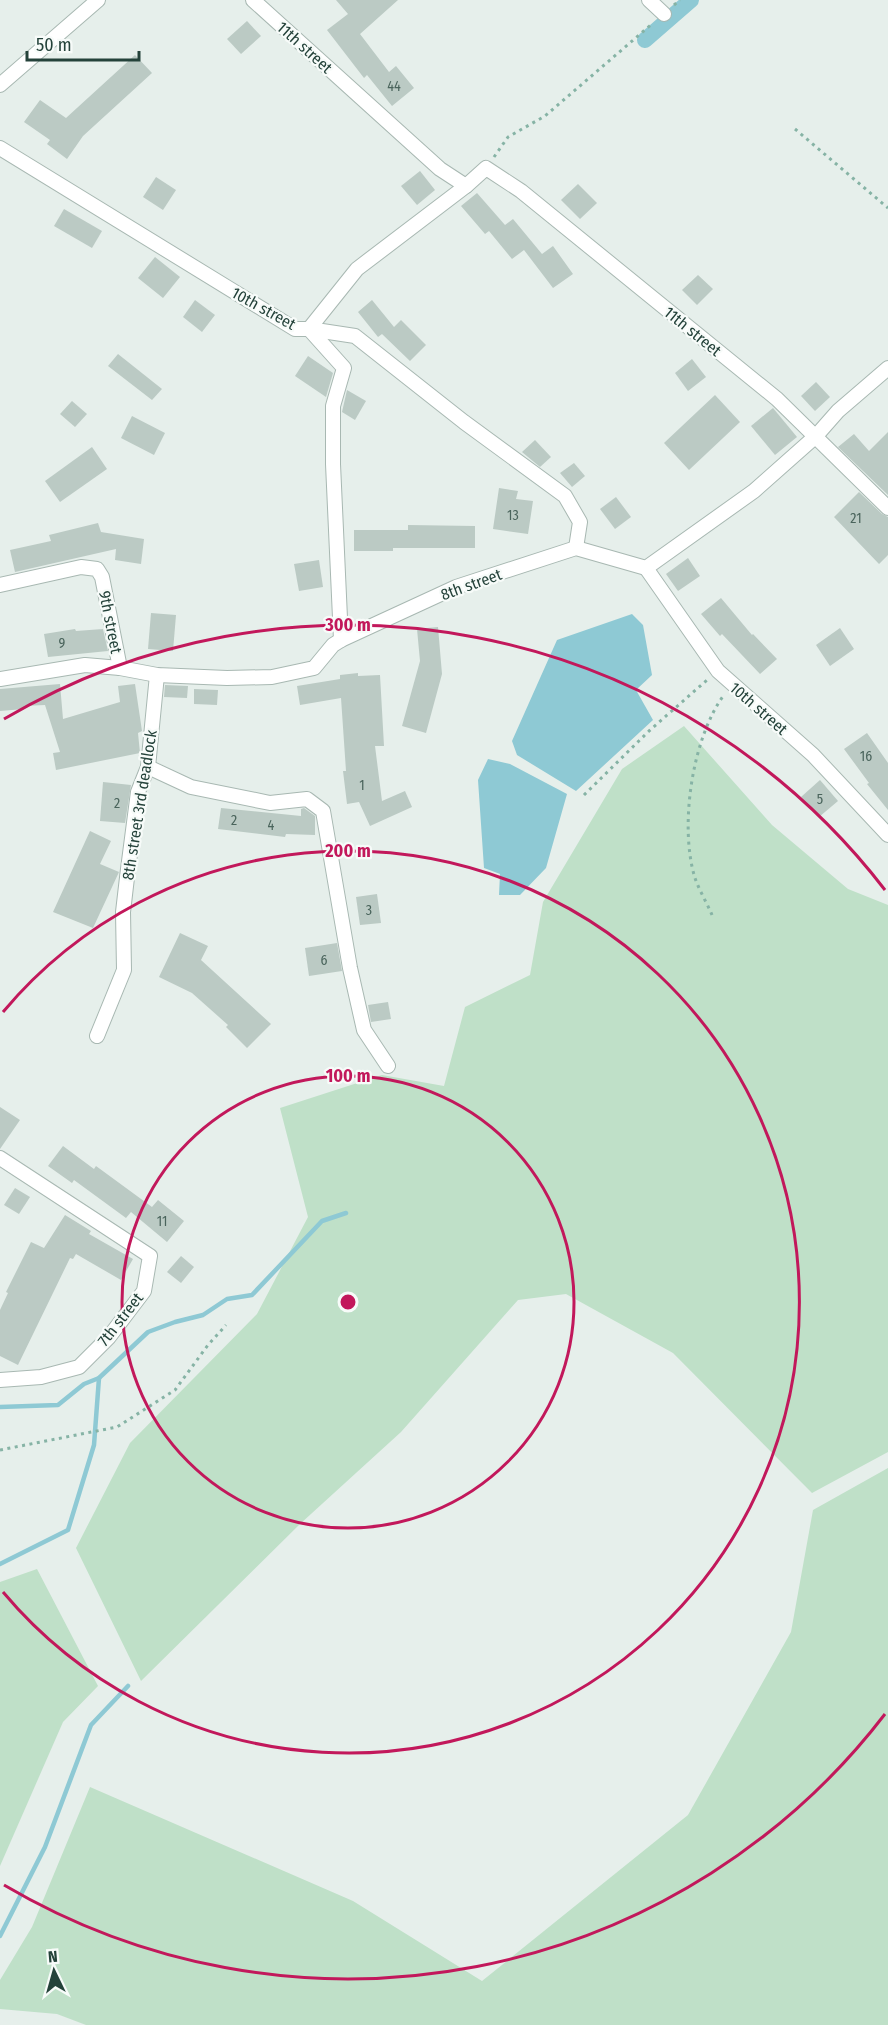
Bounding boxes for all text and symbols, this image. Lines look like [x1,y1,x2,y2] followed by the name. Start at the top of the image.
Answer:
[273,18,337,78] street label: 11th street
[27,24,140,62] scale bar
[36,34,72,56] text: 50 m
[387,78,401,95] house number: 44
[228,283,300,334] street label: 10th street
[660,303,726,361] street label: 11th street
[507,507,519,524] house number: 13
[850,510,862,527] house number: 21
[438,564,505,604] street label: 8th street
[95,589,126,656] street label: 9th street
[324,614,371,636] text: 300 m
[59,635,66,652] house number: 9
[726,678,792,739] street label: 10th street
[118,728,161,881] street label: 8th street 3rd deadlock
[860,748,872,765] house number: 16
[359,777,365,794] house number: 1
[817,791,823,808] house number: 5
[114,795,120,812] house number: 2
[231,812,237,829] house number: 2
[268,817,275,834] house number: 4
[324,840,371,862] text: 200 m
[366,902,372,919] house number: 3
[321,952,328,969] house number: 6
[326,1065,370,1087] text: 100 m
[157,1213,167,1230] house number: 11
[94,1288,147,1350] street label: 7th street
[338,1292,358,1312] centre of rings
[24,1941,84,2001] north arrow
[47,1947,58,1966] text: N

